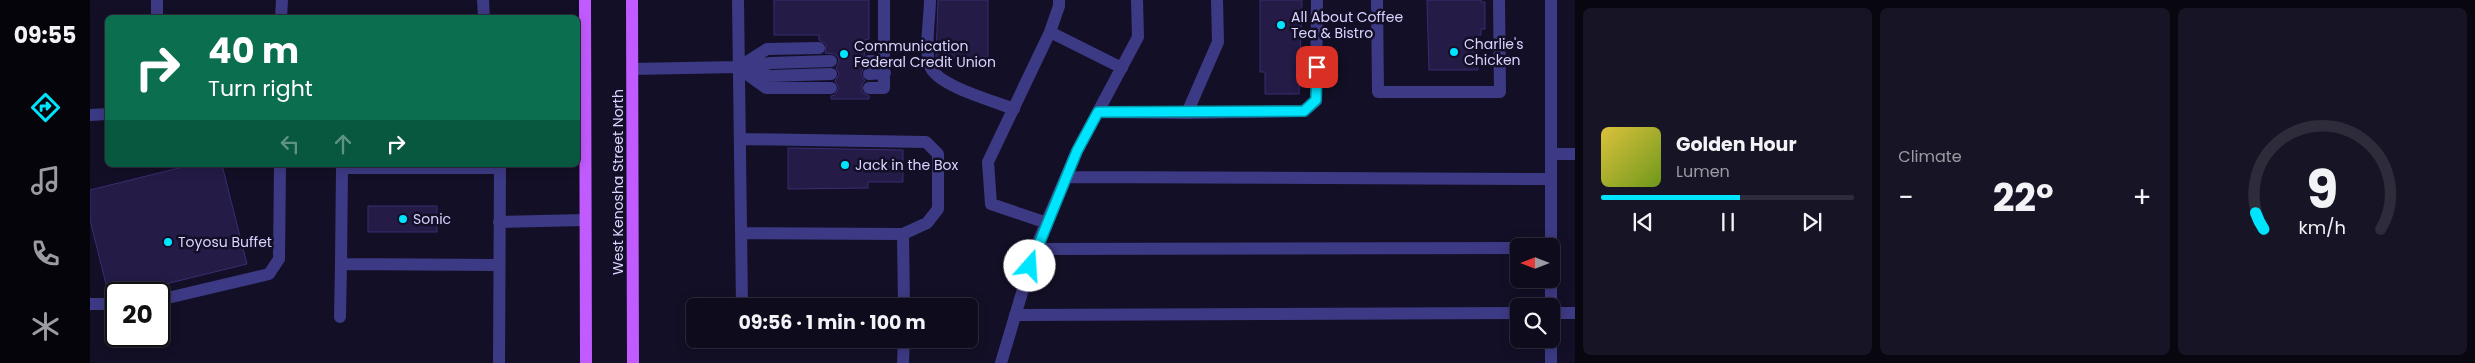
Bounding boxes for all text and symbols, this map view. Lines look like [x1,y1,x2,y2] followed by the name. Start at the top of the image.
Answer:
[1291,7,1403,43] place label: All About Coffee Tea & Bistro
[1275,19,1287,31] marker: All About Coffee Tea & Bistro
[14,20,76,51] text: 09:55
[208,26,299,75] text: 40 m
[1464,34,1524,70] place label: Charlie's Chicken
[125,35,190,100] icon: right
[854,36,996,72] place label: Communication Federal Credit Union
[1296,46,1338,88] pin
[1448,46,1460,58] marker: Charlie's Chicken
[838,48,850,60] marker: Communication Federal Credit Union
[1303,53,1331,81] icon: arrive
[208,73,313,104] text: Turn right
[608,89,628,275] street label: West Kenosha Street North
[28,90,63,125] icon: directions
[276,130,304,158] icon: left
[329,130,357,158] icon: ahead
[382,130,410,158] icon: right
[1676,131,1797,158] text: Golden Hour
[1898,145,1962,168] text: Climate
[2306,153,2338,226] text: 9
[855,155,958,175] place label: Jack in the Box
[839,159,851,171] marker: Jack in the Box
[1676,160,1730,183] text: Lumen
[28,163,63,198] icon: music
[1993,171,2054,224] text: 22°
[1898,178,1914,217] text: −
[2133,178,2152,217] text: +
[1629,208,1657,236] icon: previous
[1714,208,1742,236] icon: pause
[1798,208,1826,236] icon: next
[413,209,451,229] place label: Sonic
[397,213,409,225] marker: Sonic
[2299,215,2346,240] text: km/h
[178,232,272,252] place label: Toyosu Buffet
[28,236,63,271] icon: phone
[162,236,174,248] marker: Toyosu Buffet
[1510,238,1560,288] north arrow
[1510,238,1560,348] map controls
[1003,239,1055,291] position arrow
[105,282,170,347] speed limit sign: 20
[1510,298,1560,348] button: search
[28,309,63,344] icon: climate
[738,309,926,336] text: 09:56 · 1 min · 100 m

